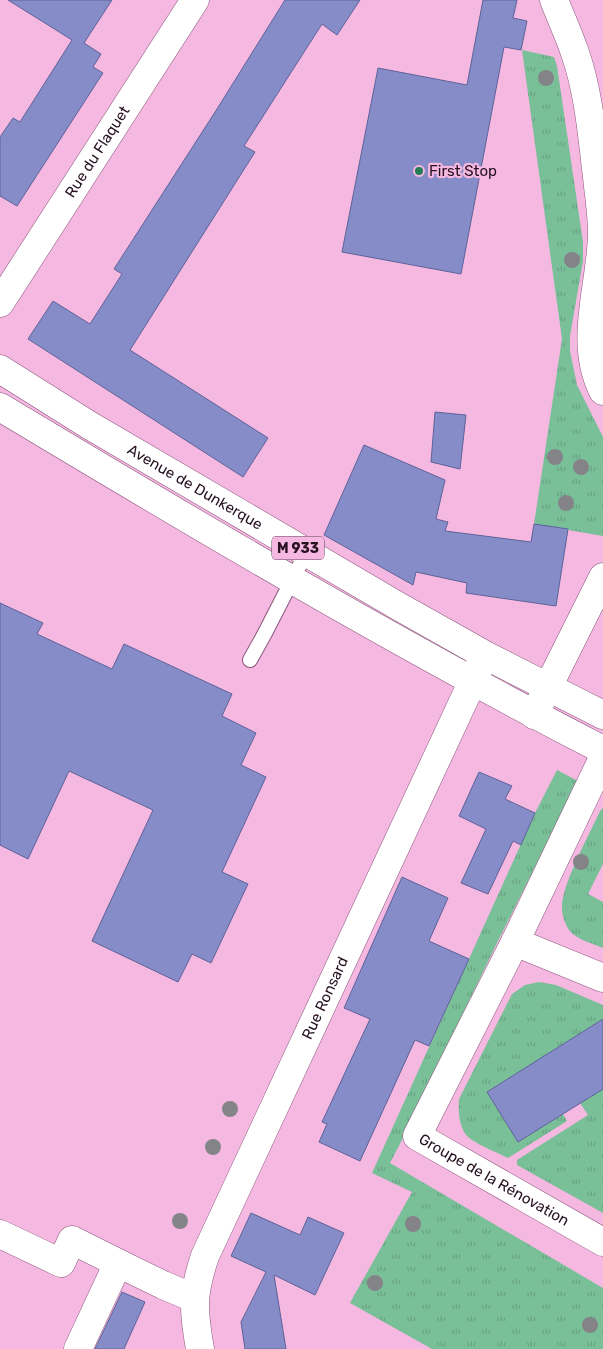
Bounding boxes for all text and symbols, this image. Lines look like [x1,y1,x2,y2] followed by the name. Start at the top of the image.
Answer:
[61,102,134,201] street label: Rue du Flaquet
[429,162,497,180] place label: First Stop
[413,165,425,177] marker: First Stop
[124,441,266,534] street label: Avenue de Dunkerque
[272,536,324,560] road number: M 933
[298,954,352,1042] street label: Rue Ronsard
[416,1130,572,1230] street label: Groupe de la Rénovation

